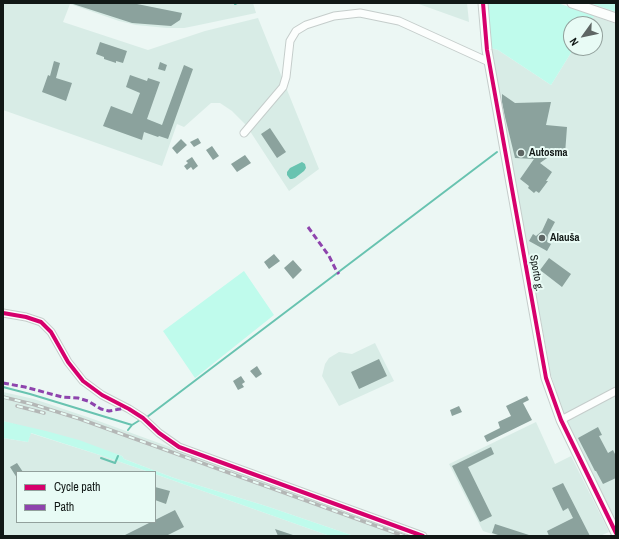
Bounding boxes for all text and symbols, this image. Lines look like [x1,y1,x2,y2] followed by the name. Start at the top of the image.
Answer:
[563,16,603,56] north arrow
[566,35,581,49] text: N
[529,146,568,160] place label: Autosma
[516,148,526,158] marker: Autosma
[550,231,580,245] place label: Alauša
[537,233,547,243] marker: Alauša
[526,254,546,292] street label: Sporto g.
[16,471,156,523] legend
[54,479,101,495] text: Cycle path
[54,499,74,515] text: Path

